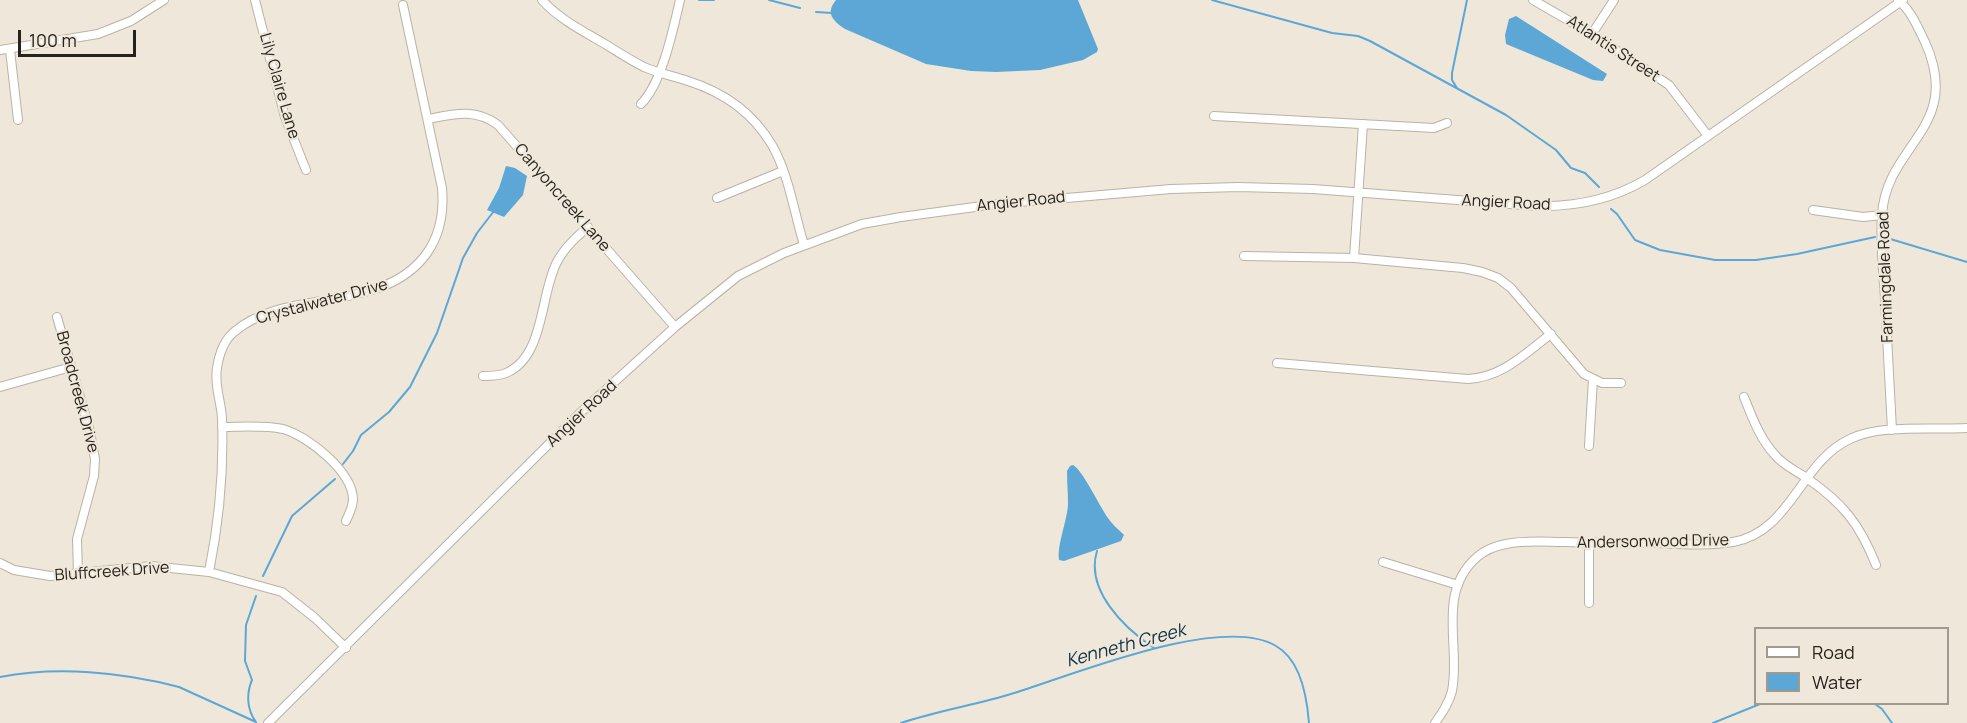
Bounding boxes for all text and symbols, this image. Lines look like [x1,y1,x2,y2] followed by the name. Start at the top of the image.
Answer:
[1563,12,1663,86] street label: Atlantis Street
[21,18,140,56] scale bar
[29,28,77,52] text: 100 m
[255,31,303,141] street label: Lily Claire Lane
[510,140,614,256] street label: Canyoncreek Lane
[976,188,1066,216] street label: Angier Road
[1461,191,1551,215] street label: Angier Road
[1874,211,1898,343] street label: Farmingdale Road
[254,275,390,329] street label: Crystalwater Drive
[52,329,102,455] street label: Broadcreek Drive
[543,377,621,451] street label: Angier Road
[1577,531,1729,553] street label: Andersonwood Drive
[54,558,170,586] street label: Bluffcreek Drive
[1064,620,1188,672] water label: Kenneth Creek
[1754,627,1949,705] legend
[1812,640,1855,664] text: Road
[1812,670,1862,694] text: Water

